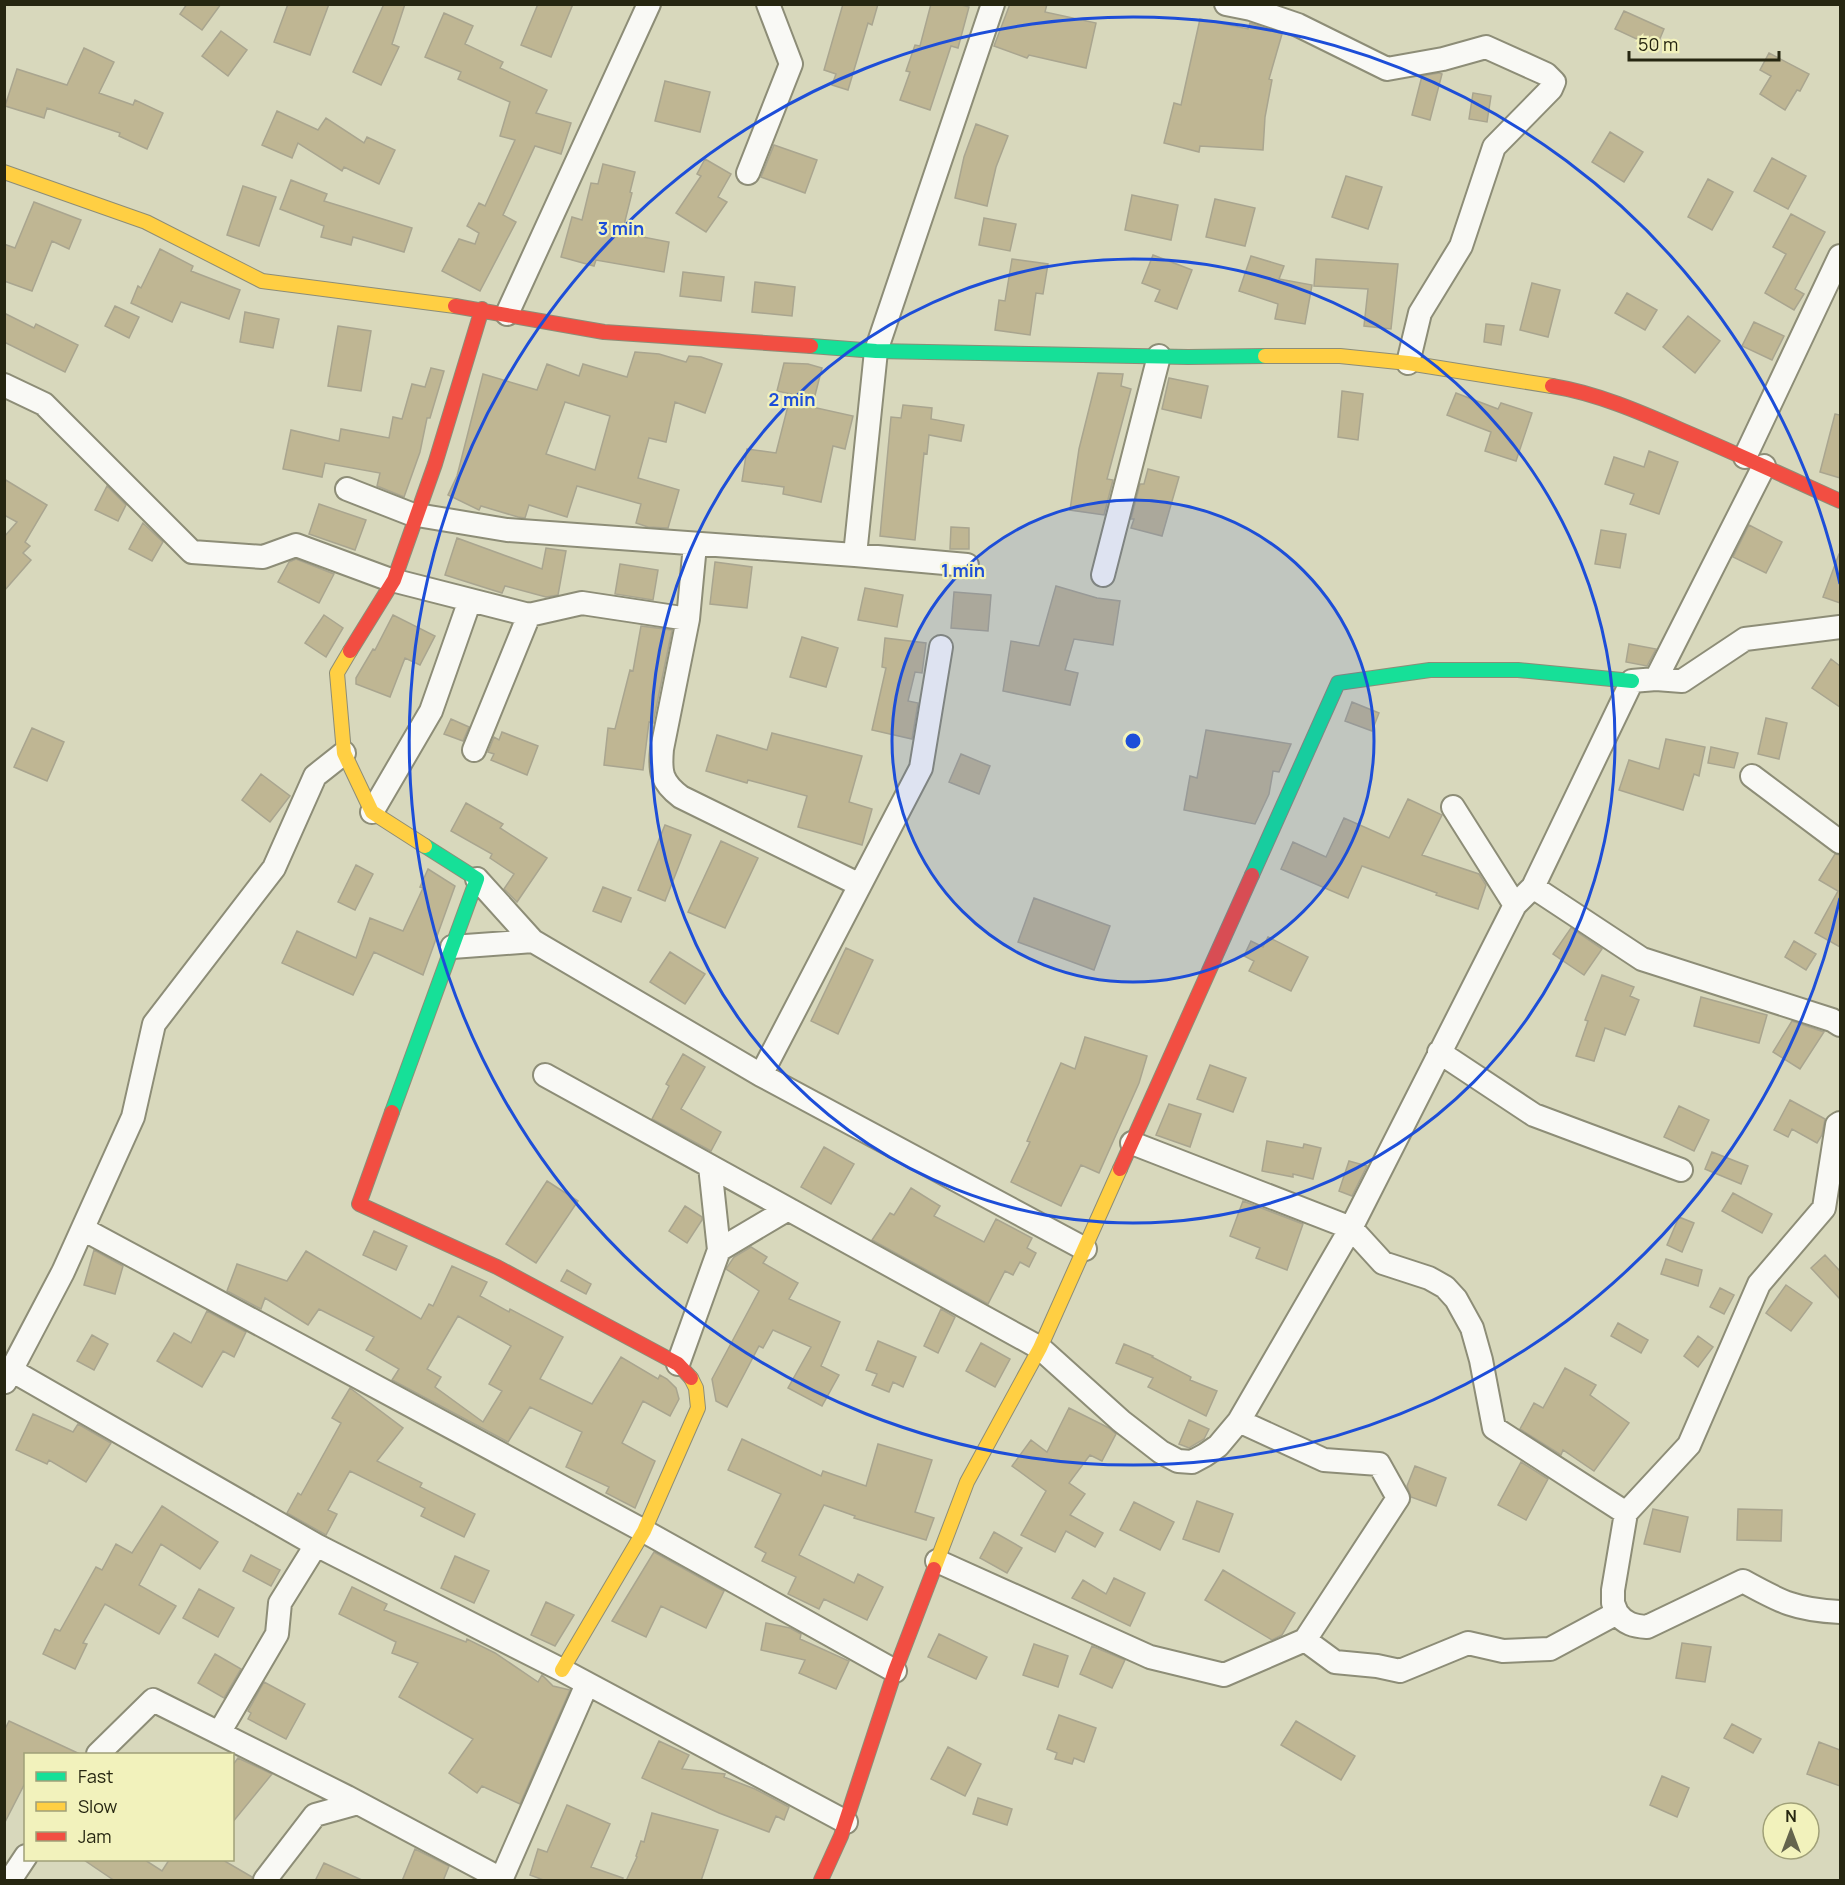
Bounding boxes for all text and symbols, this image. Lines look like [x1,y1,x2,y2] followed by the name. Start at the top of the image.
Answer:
[1629,24,1779,62] scale bar
[1638,32,1678,56] text: 50 m
[598,216,644,240] text: 3 min
[769,387,815,411] text: 2 min
[941,558,985,582] text: 1 min
[1123,731,1143,751] centre of rings
[24,1753,234,1861] legend
[78,1764,113,1788] text: Fast
[78,1794,118,1818] text: Slow
[1761,1801,1821,1861] north arrow
[1785,1805,1797,1827] text: N
[78,1824,112,1848] text: Jam

